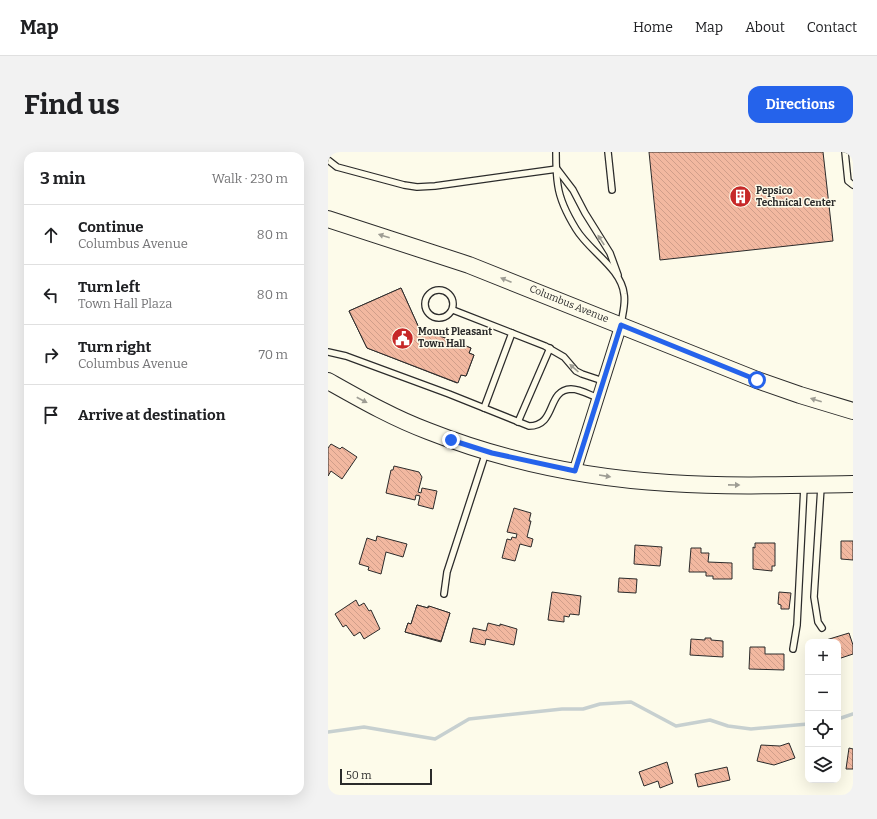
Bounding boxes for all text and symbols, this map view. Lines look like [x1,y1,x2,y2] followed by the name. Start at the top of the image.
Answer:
[20,16,59,39] text: Map
[633,19,673,36] text: Home
[695,19,723,36] text: Map
[745,19,785,36] text: About
[807,19,857,36] text: Contact
[748,86,853,123] button: Directions
[24,88,120,121] text: Find us
[40,168,85,189] text: 3 min
[212,171,288,186] text: Walk · 230 m
[728,184,754,210] building icon: Pepsico Technical Center
[756,185,836,209] place label: Pepsico Technical Center
[78,218,144,236] text: Continue
[40,224,62,246] icon: ahead
[257,227,288,242] text: 80 m
[378,233,390,239] one-way arrow
[597,235,605,245] one-way arrow
[78,236,188,251] text: Columbus Avenue
[500,276,512,282] one-way arrow
[78,278,140,296] text: Turn left
[528,283,610,325] street label: Columbus Avenue
[40,284,62,306] icon: left
[257,287,288,302] text: 80 m
[78,296,172,311] text: Town Hall Plaza
[390,325,416,351] public building icon: Mount Pleasant Town Hall
[418,326,492,350] place label: Mount Pleasant Town Hall
[78,338,151,356] text: Turn right
[40,344,62,366] icon: right
[258,347,288,362] text: 70 m
[78,356,188,371] text: Columbus Avenue
[570,364,579,373] one-way arrow
[748,371,766,389] route start
[356,396,368,403] one-way arrow
[809,397,821,403] one-way arrow
[40,404,62,426] icon: arrive
[78,406,225,424] text: Arrive at destination
[442,431,460,449] route end
[599,473,611,479] one-way arrow
[728,481,740,488] one-way arrow
[805,639,841,783] map controls
[805,639,841,675] button: +
[805,675,841,711] button: −
[805,711,841,747] button: locate
[805,747,841,783] button: layers
[340,767,432,786] scale bar
[346,769,372,782] text: 50 m

